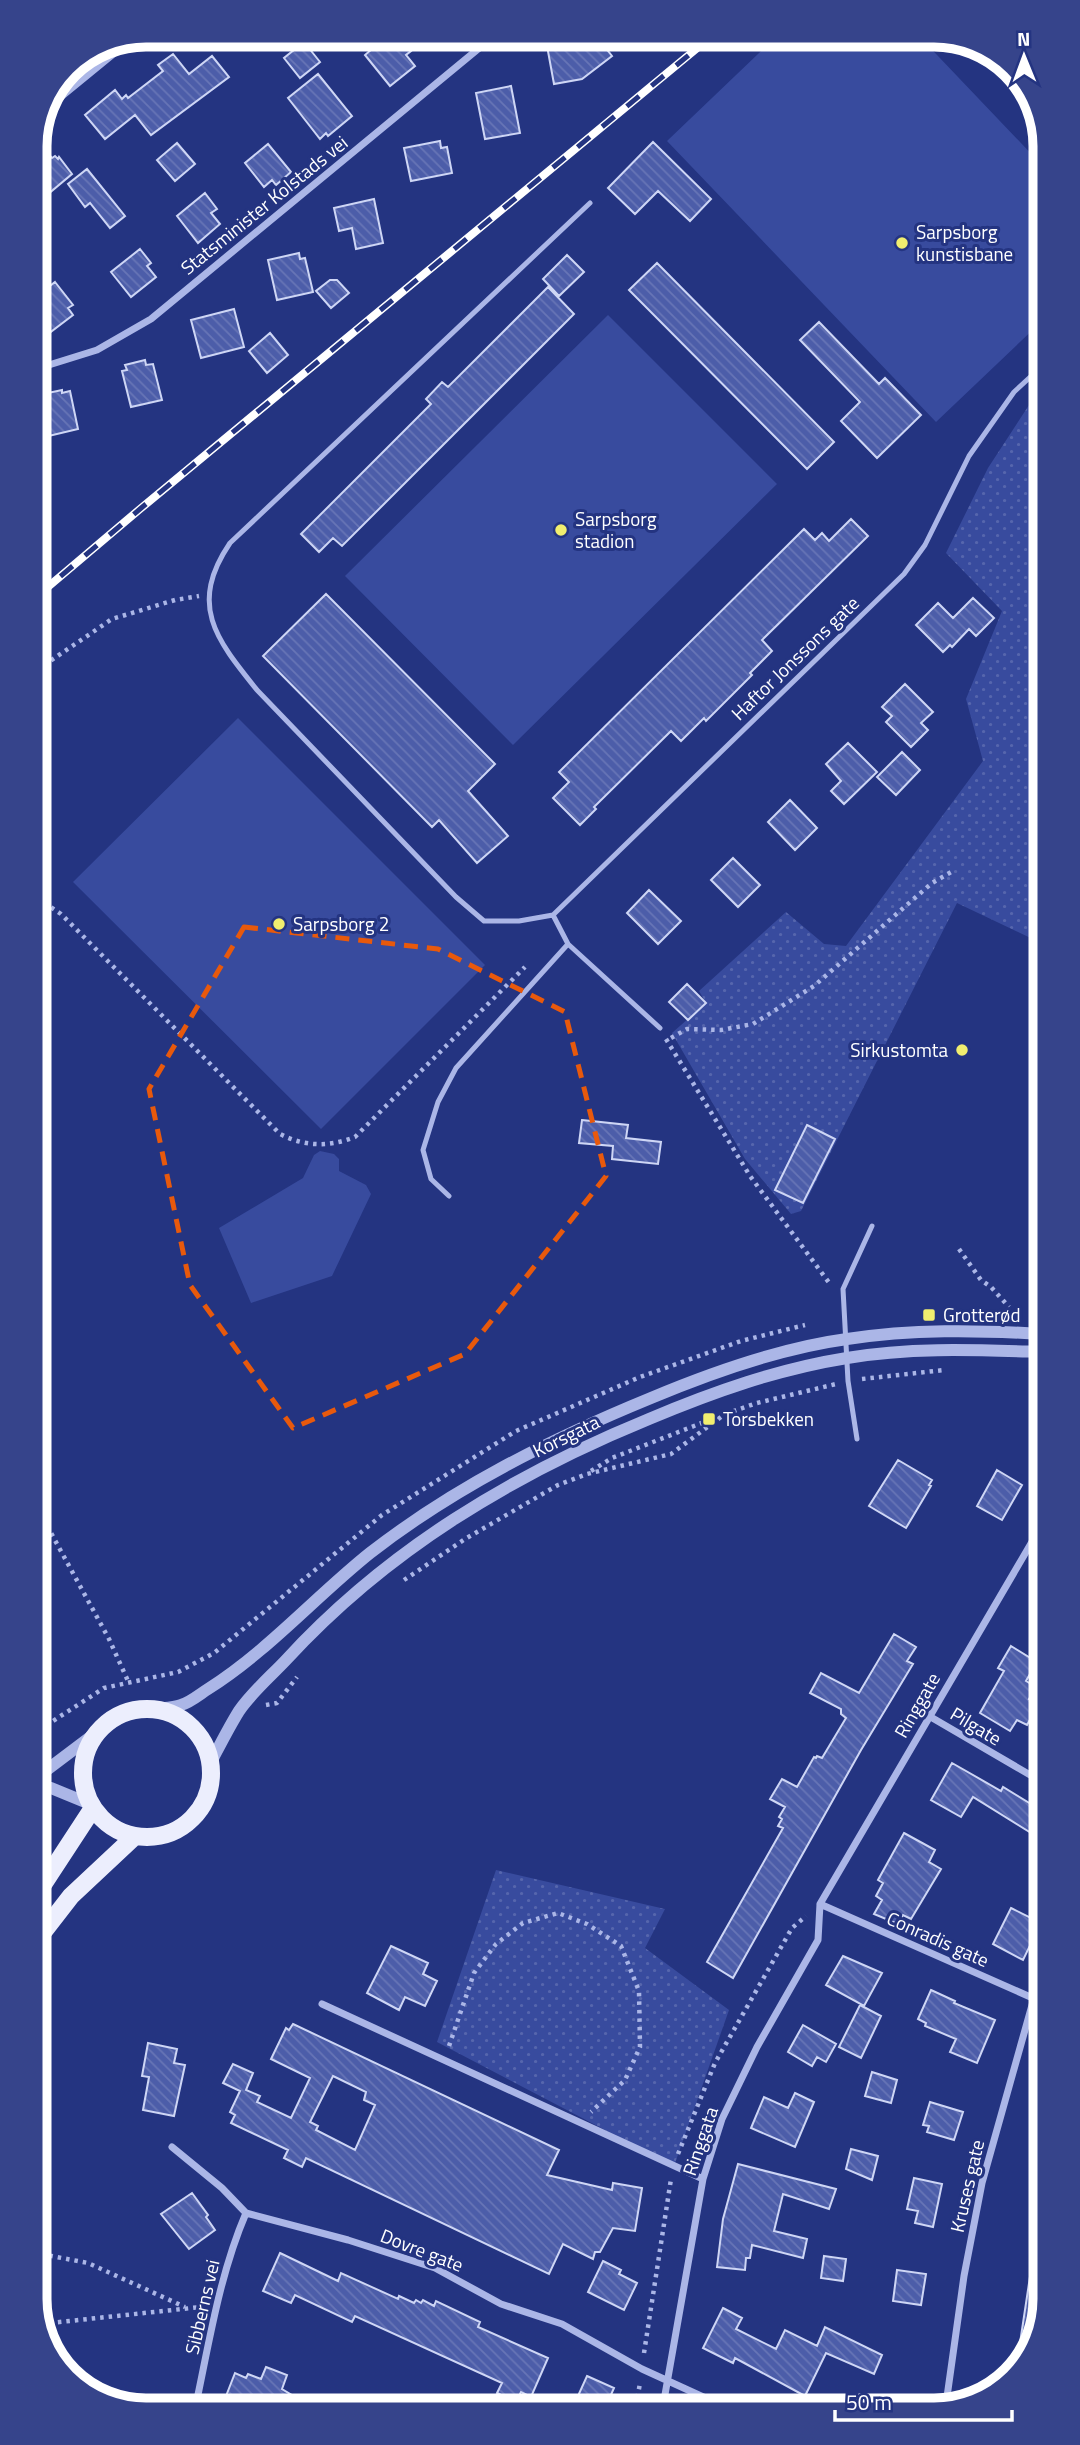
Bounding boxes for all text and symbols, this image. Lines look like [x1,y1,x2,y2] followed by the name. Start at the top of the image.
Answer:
[989,21,1059,91] north arrow
[1017,24,1031,53] text: N
[174,128,354,281] street label: Statsminister Kolstads vei
[916,217,1013,268] place label: Sarpsborg kunstisbane
[894,235,910,251] marker: Sarpsborg kunstisbane
[575,504,657,555] place label: Sarpsborg stadion
[553,522,569,538] marker: Sarpsborg stadion
[724,589,865,726] street label: Haftor Jonssons gate
[293,909,389,938] place label: Sarpsborg 2
[271,916,287,932] marker: Sarpsborg 2
[850,1035,948,1064] place label: Sirkustomta
[954,1042,970,1058] marker: Sirkustomta
[943,1300,1020,1329] place label: Grotterød
[921,1307,937,1323] marker: Grotterød
[723,1404,814,1433] place label: Torsbekken
[527,1407,605,1464] street label: Korsgata
[701,1411,717,1427] marker: Torsbekken
[886,1667,947,1743] street label: Ringgate
[945,1699,1007,1752] street label: Pilgate
[882,1903,994,1974] street label: Conradis gate
[674,2102,725,2179] street label: Ringgata
[942,2137,991,2235] street label: Kruses gate
[376,2220,468,2279] street label: Dovre gate
[177,2257,227,2357] street label: Sibberns vei
[835,2378,1012,2422] scale bar
[846,2386,892,2418] text: 50 m

